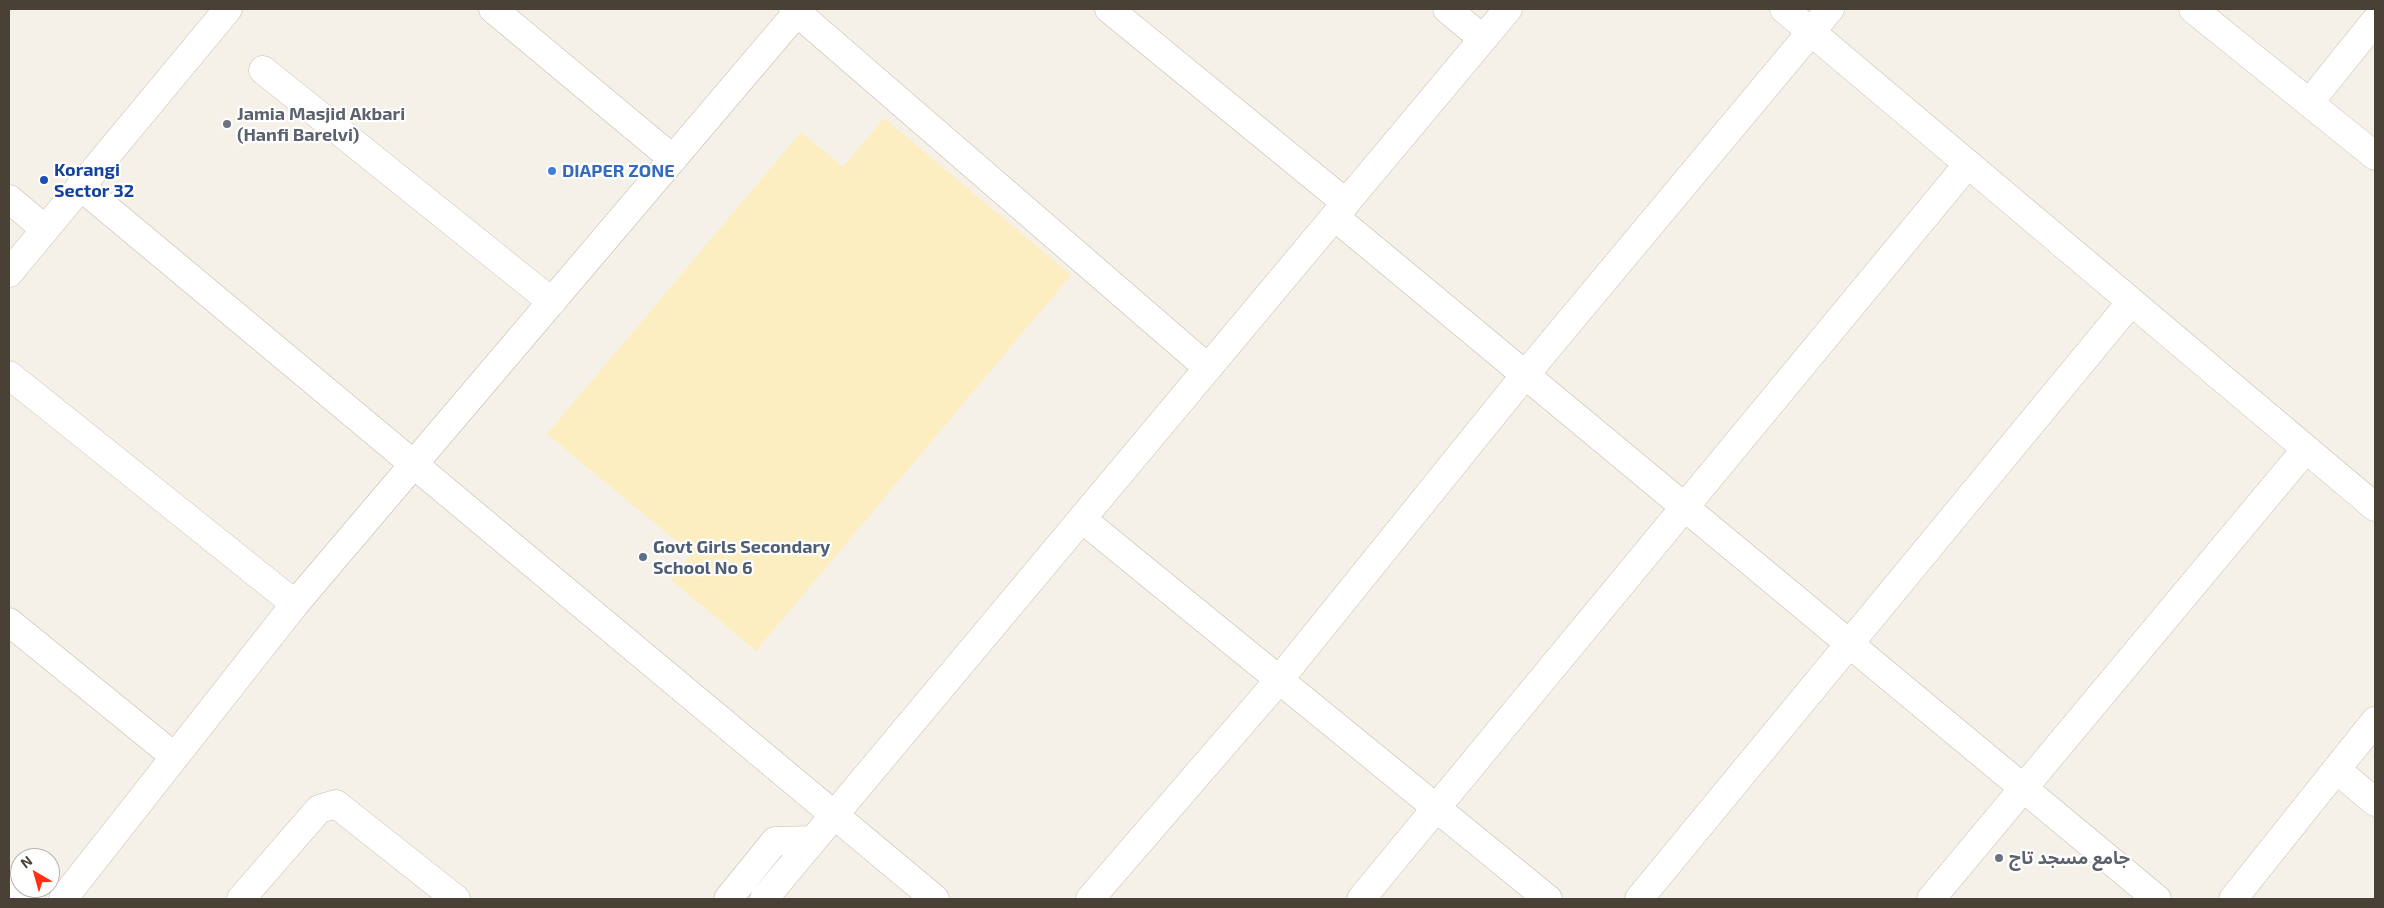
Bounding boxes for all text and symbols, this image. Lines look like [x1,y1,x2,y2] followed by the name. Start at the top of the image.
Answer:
[237,103,405,146] place label: Jamia Masjid Akbari (Hanfi Barelvi)
[221,118,233,130] marker: Jamia Masjid Akbari (Hanfi Barelvi)
[54,159,134,202] place label: Korangi Sector 32
[562,160,675,182] place label: DIAPER ZONE
[546,165,558,177] marker: DIAPER ZONE
[38,174,50,186] marker: Korangi Sector 32
[653,536,830,578] place label: Govt Girls Secondary School No 6
[637,551,649,563] marker: Govt Girls Secondary School No 6
[2009,847,2130,869] place label: جامع مسجد تاج
[10,848,60,898] north arrow
[17,852,35,871] text: N
[1993,852,2005,864] marker: جامع مسجد تاج

